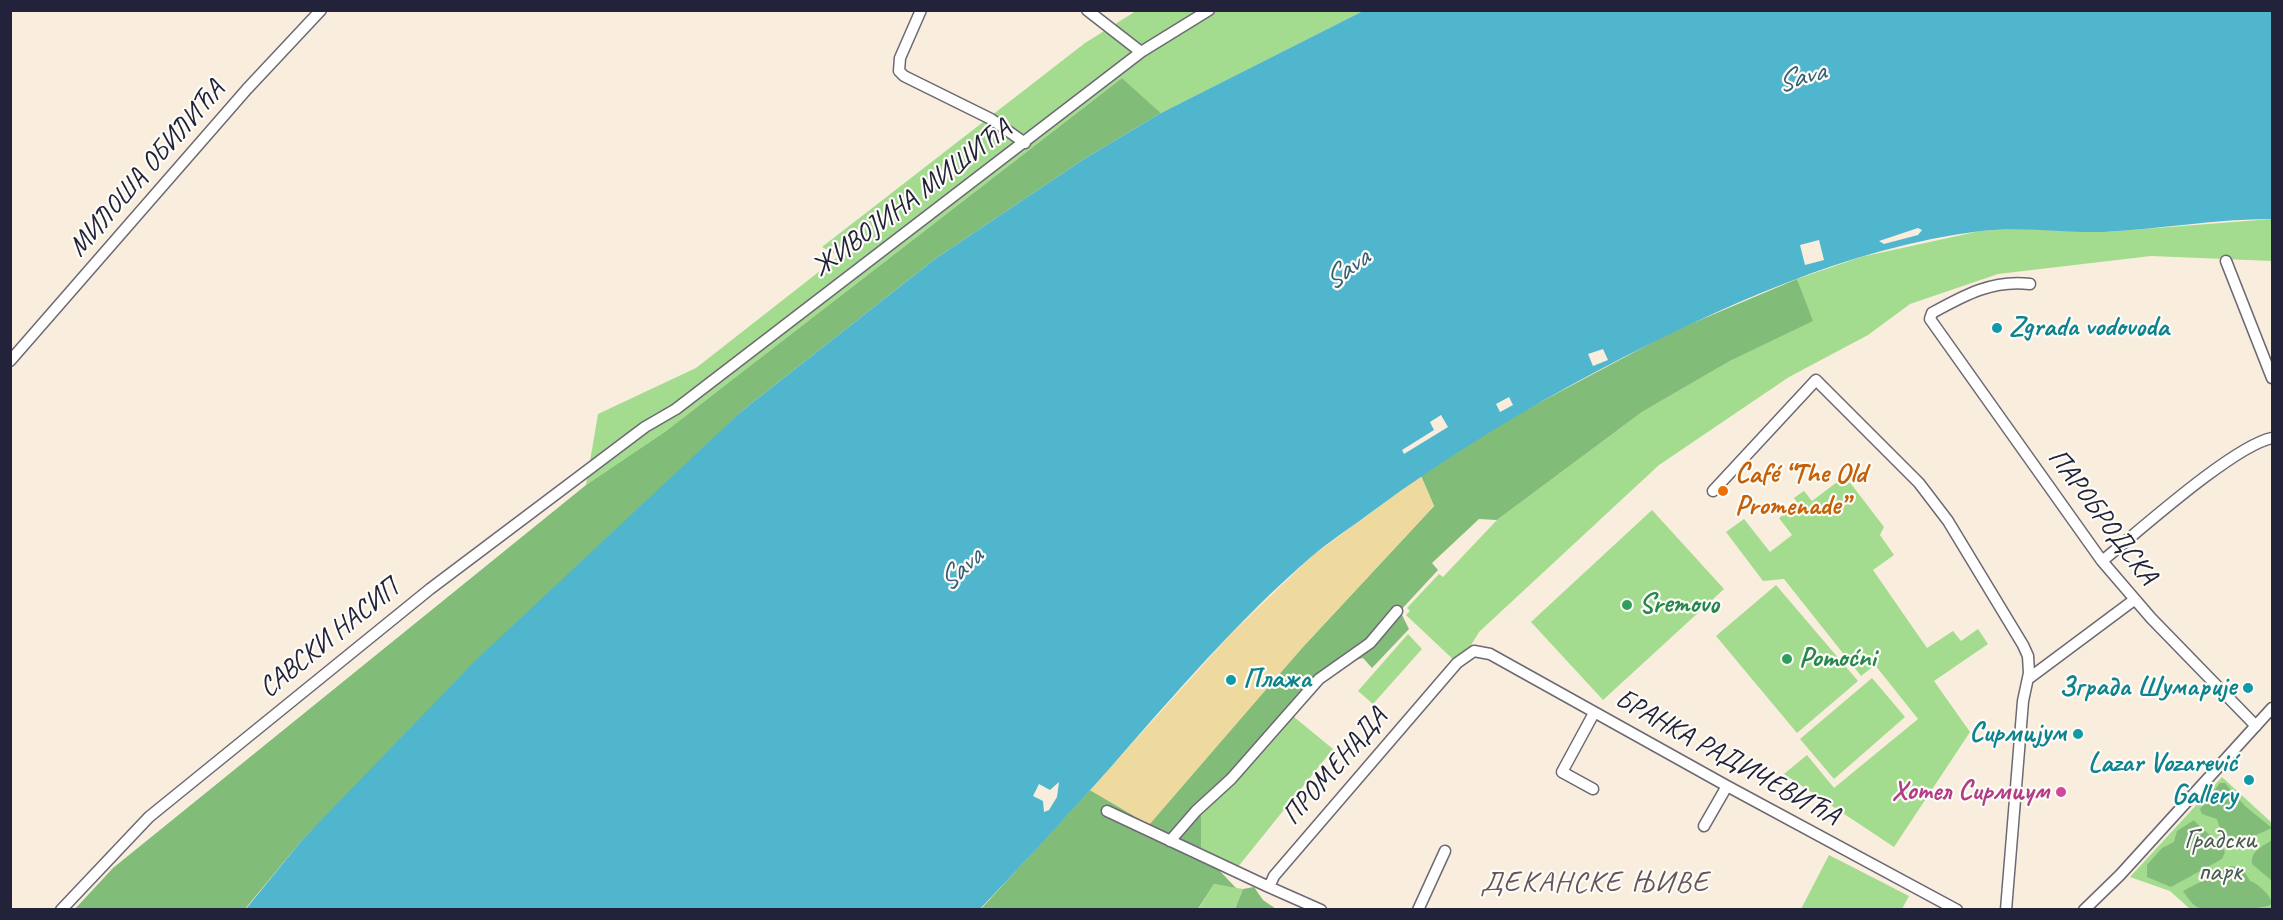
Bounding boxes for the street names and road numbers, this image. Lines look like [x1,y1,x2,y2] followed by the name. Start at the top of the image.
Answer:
[62,74,232,264] street label: МИЛОША ОБИЛИЋА
[805,113,1019,285] street label: ЖИВОЈИНА МИШИЋА
[2040,442,2164,592] street label: ПАРОБРОДСКА
[253,573,405,705] street label: САВСКИ НАСИП
[1609,682,1845,834] street label: БРАНКА РАДИЧЕВИЋА
[1275,702,1395,832] street label: ПРОМЕНАДА

